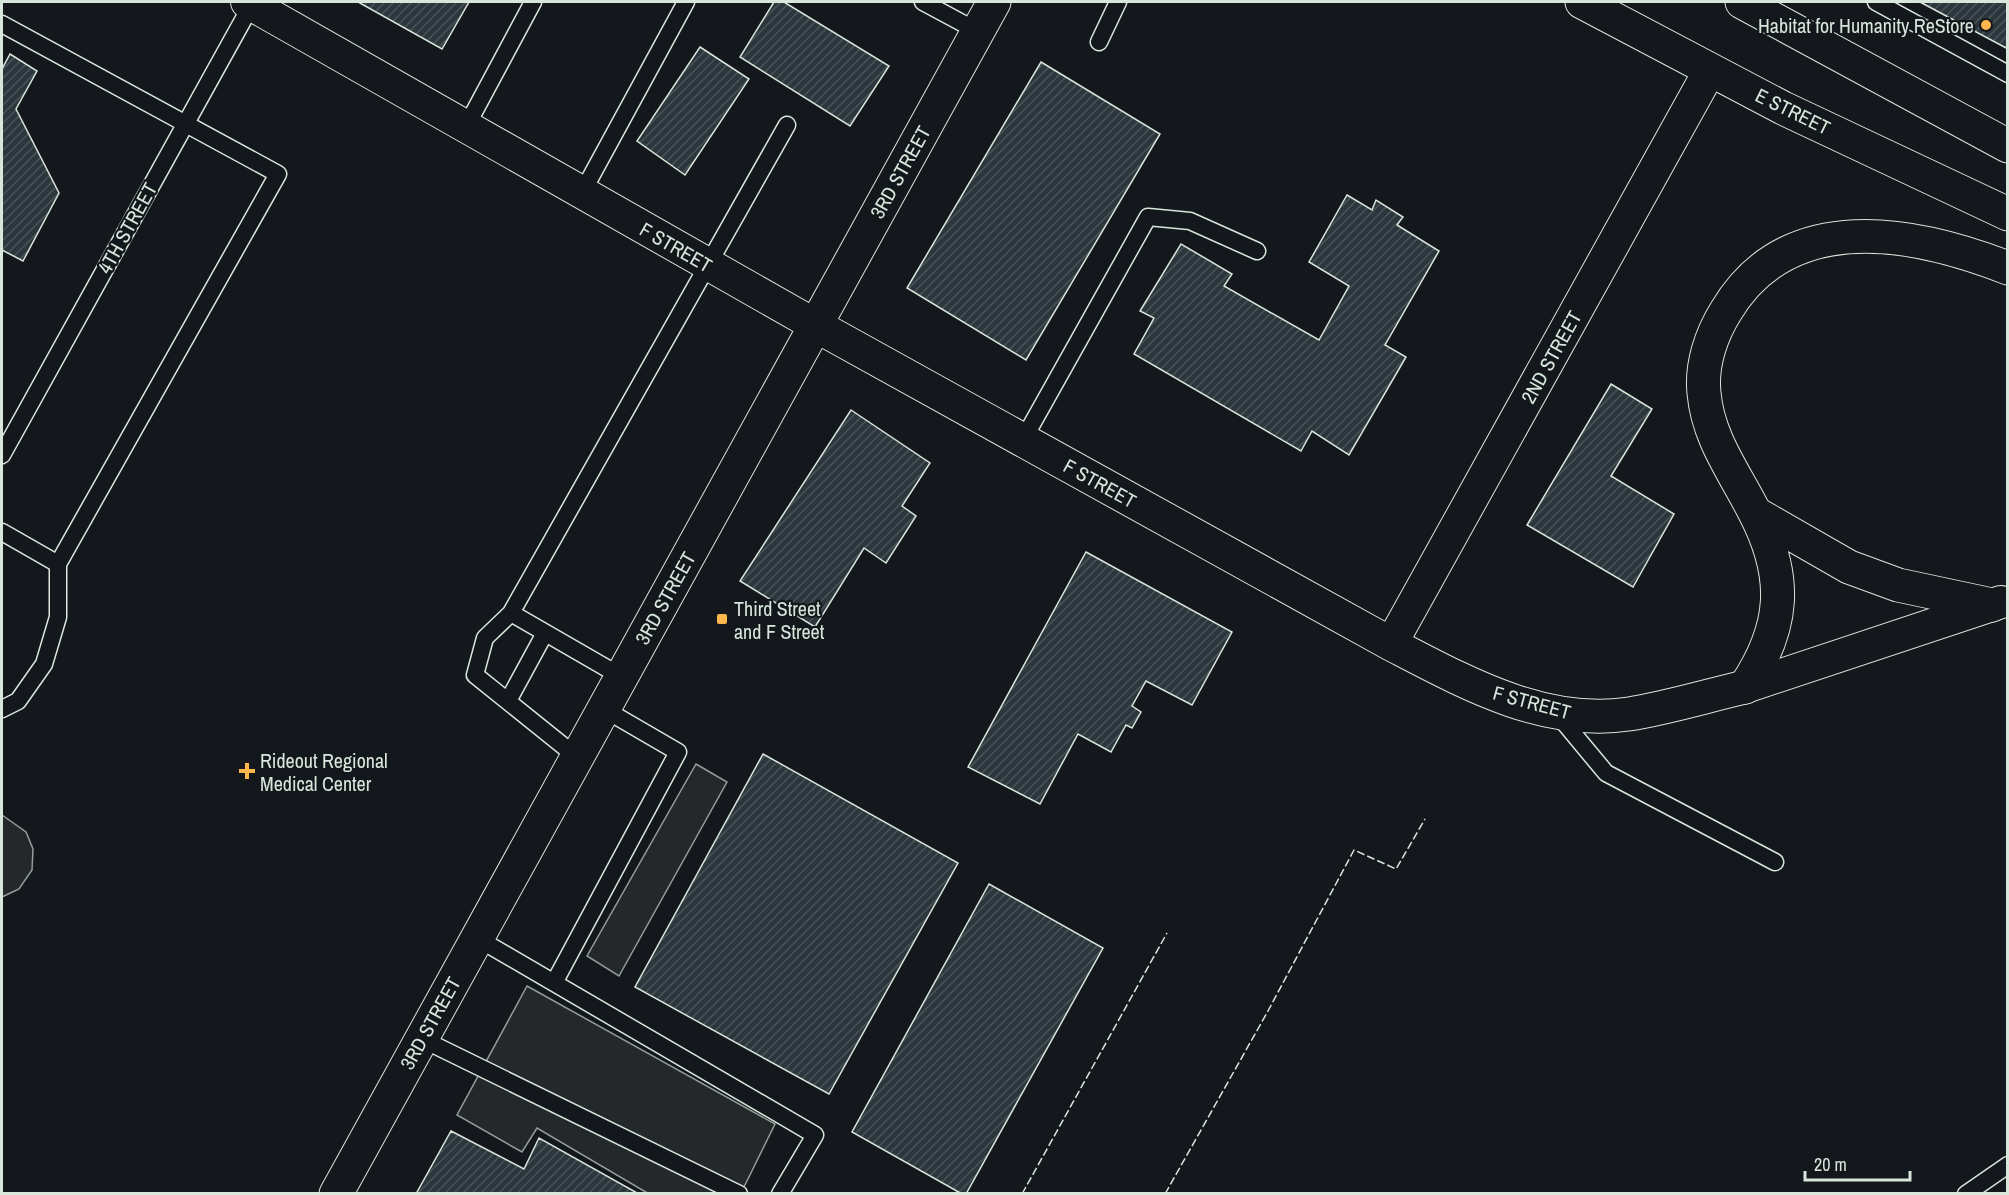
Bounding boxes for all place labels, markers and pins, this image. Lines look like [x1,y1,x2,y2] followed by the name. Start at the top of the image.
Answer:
[1758,12,1974,39] place label: Habitat for Humanity ReStore
[1979,18,1993,32] marker: Habitat for Humanity ReStore
[734,595,825,645] place label: Third Street and F Street
[715,612,729,626] marker: Third Street and F Street
[260,747,388,797] place label: Rideout Regional Medical Center
[238,762,256,780] marker: Rideout Regional Medical Center

